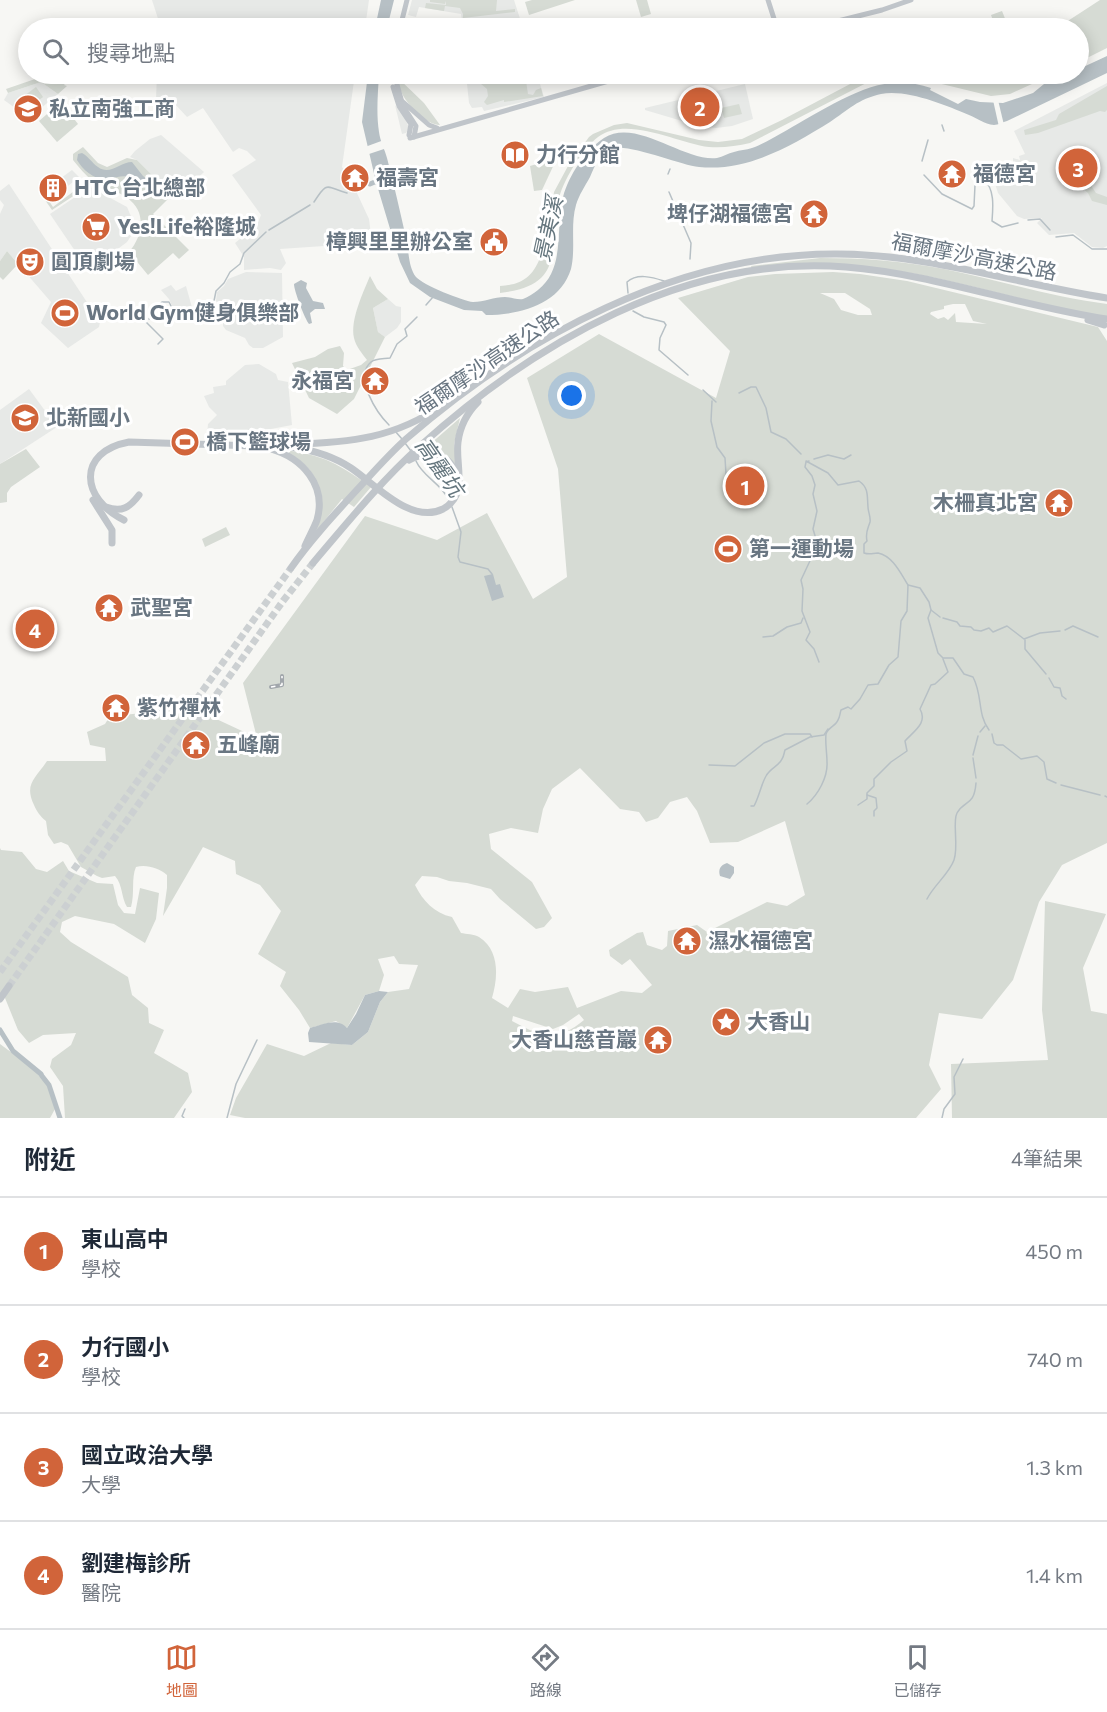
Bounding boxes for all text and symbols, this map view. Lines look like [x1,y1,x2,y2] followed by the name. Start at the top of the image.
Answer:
[18,18,1089,84] search box
[39,35,72,68] icon: search
[87,39,175,66] text: 搜尋地點
[680,84,720,130] pin: 2
[12,93,44,125] school or university icon: 私立南強工商
[49,95,175,120] place label: 私立南強工商
[499,139,531,171] library icon: 力行分館
[536,141,620,166] place label: 力行分館
[1058,146,1098,190] pin: 3
[936,158,968,190] temple icon: 福德宮
[973,160,1036,185] place label: 福德宮
[339,162,371,194] temple icon: 福壽宮
[376,164,439,189] place label: 福壽宮
[37,172,69,204] building icon: HTC 台北總部
[74,174,205,199] place label: HTC 台北總部
[527,191,568,264] water label: 景美溪
[798,198,830,230] temple icon: 埤仔湖福德宮
[667,200,793,225] place label: 埤仔湖福德宮
[80,211,112,243] supermarket icon: Yes!Life裕隆城
[117,213,256,238] place label: Yes!Life裕隆城
[478,226,510,258] public building icon: 樟興里里辦公室
[889,227,1059,284] street label: 福爾摩沙高速公路
[326,228,473,253] place label: 樟興里里辦公室
[14,246,46,278] theatre icon: 圓頂劇場
[51,248,135,273] place label: 圓頂劇場
[49,297,81,329] sports icon: World Gym健身俱樂部
[86,299,299,324] place label: World Gym健身俱樂部
[410,304,563,419] street label: 福爾摩沙高速公路
[359,365,391,397] temple icon: 永福宮
[291,367,354,392] place label: 永福宮
[557,381,586,410] your location
[9,402,41,434] school or university icon: 北新國小
[46,404,130,429] place label: 北新國小
[169,426,201,458] sports icon: 橋下籃球場
[206,428,311,453] place label: 橋下籃球場
[410,432,472,504] water label: 高麗坑
[726,464,764,508] pin: 1
[1043,487,1075,519] temple icon: 木柵真北宮
[933,489,1038,514] place label: 木柵真北宮
[712,533,744,565] sports icon: 第一運動場
[749,535,854,560] place label: 第一運動場
[93,592,125,624] temple icon: 武聖宮
[130,594,193,619] place label: 武聖宮
[15,606,54,652] pin: 4
[100,692,132,724] temple icon: 紫竹禪林
[137,694,221,719] place label: 紫竹禪林
[180,729,212,761] temple icon: 五峰廟
[217,731,280,756] place label: 五峰廟
[671,925,703,957] temple icon: 濕水福德宮
[708,927,813,952] place label: 濕水福德宮
[710,1006,742,1038] place icon: 大香山
[747,1008,810,1033] place label: 大香山
[642,1024,674,1056] temple icon: 大香山慈音巖
[511,1026,637,1051] place label: 大香山慈音巖
[24,1143,76,1174] text: 附近
[1011,1146,1083,1170] text: 4筆結果
[81,1225,169,1252] text: 東山高中
[39,1239,48,1263] text: 1
[1025,1239,1083,1263] text: 450 m
[81,1256,121,1280] text: 學校
[81,1333,169,1360] text: 力行國小
[38,1347,49,1371] text: 2
[1027,1347,1083,1371] text: 740 m
[81,1364,121,1388] text: 學校
[81,1441,213,1468] text: 國立政治大學
[38,1455,49,1479] text: 3
[1026,1455,1083,1479] text: 1.3 km
[81,1472,121,1496] text: 大學
[81,1549,191,1576] text: 劉建梅診所
[37,1563,50,1587] text: 4
[1026,1563,1083,1587] text: 1.4 km
[81,1580,121,1604] text: 醫院
[165,1641,198,1701] tab: 地圖
[529,1641,562,1701] tab: 路線
[893,1641,941,1701] tab: 已儲存

